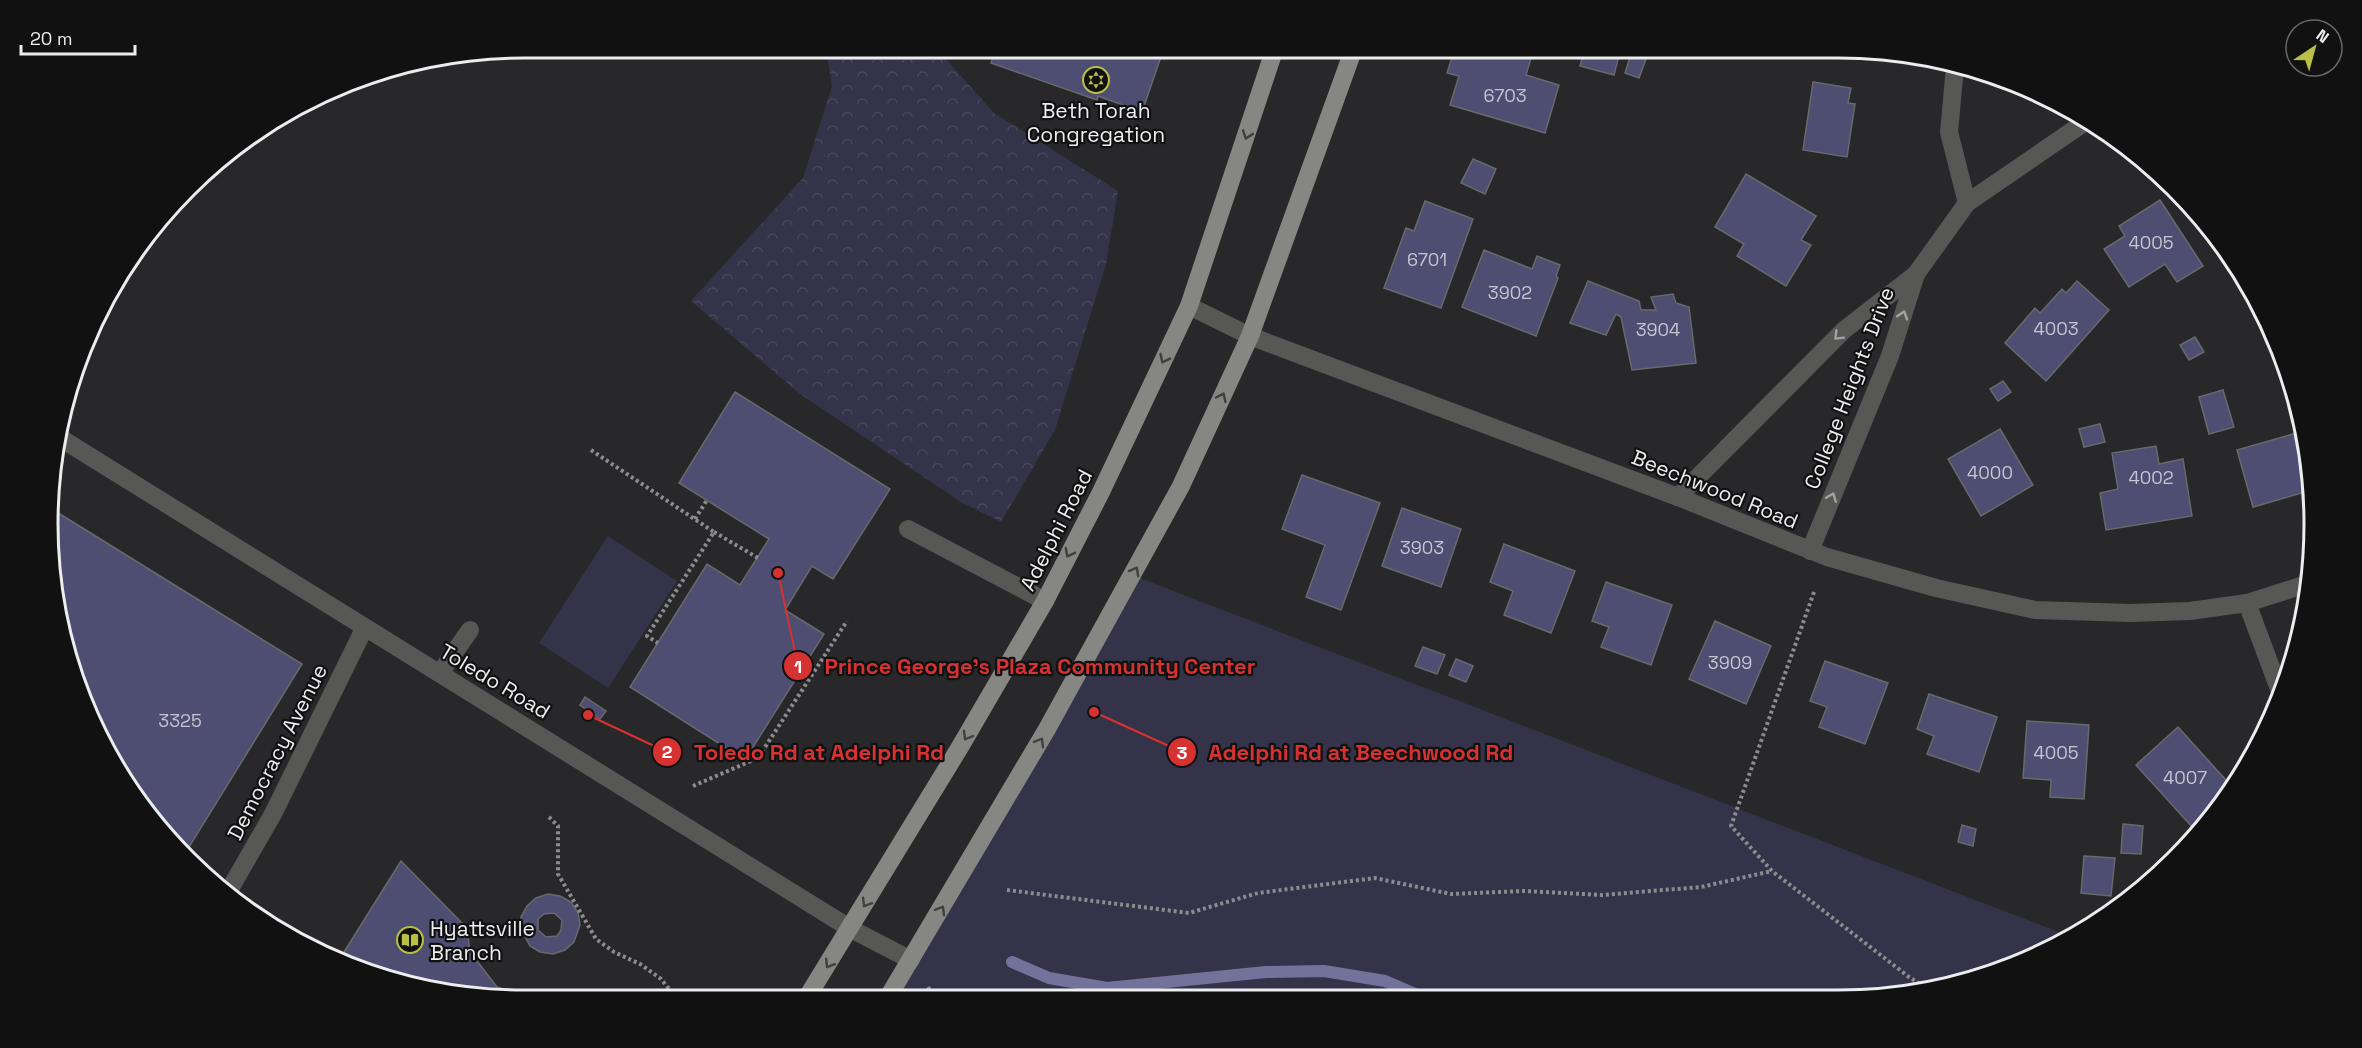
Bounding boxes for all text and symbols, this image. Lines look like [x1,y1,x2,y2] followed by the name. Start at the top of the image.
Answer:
[21,18,135,56] scale bar
[2284,18,2344,78] north arrow
[2312,25,2333,48] text: N
[30,27,73,50] text: 20 m
[1081,65,1111,95] synagogue icon: Beth Torah Congregation
[1483,84,1527,107] house number: 6703
[1027,97,1165,148] place label: Beth Torah Congregation
[1242,129,1255,140] one-way arrow
[2128,231,2174,254] house number: 4005
[1407,248,1447,271] house number: 6701
[1488,281,1532,304] house number: 3902
[1798,283,1900,493] street label: College Heights Drive
[1896,310,1908,321] one-way arrow
[2033,317,2079,340] house number: 4003
[1636,318,1680,341] house number: 3904
[1834,329,1845,340] one-way arrow
[1160,353,1171,363] one-way arrow
[1215,393,1227,404] one-way arrow
[1628,443,1802,535] street label: Beechwood Road
[1967,461,2013,484] house number: 4000
[1014,465,1098,595] street label: Adelphi Road
[2128,466,2174,489] house number: 4002
[1825,492,1837,503] one-way arrow
[1400,536,1444,559] house number: 3903
[1065,547,1077,558] one-way arrow
[1127,567,1139,577] one-way arrow
[435,637,555,725] street label: Toledo Road
[783,646,1268,686] callout: Prince George's Plaza Community Center
[1708,651,1752,674] house number: 3909
[824,652,1256,680] text: Prince George's Plaza Community Center
[794,655,802,678] text: 1
[221,659,333,845] street label: Democracy Avenue
[158,709,202,732] house number: 3325
[962,730,974,740] one-way arrow
[652,732,956,772] callout: Toledo Rd at Adelphi Rd
[1167,732,1526,772] callout: Adelphi Rd at Beechwood Rd
[694,738,944,766] text: Toledo Rd at Adelphi Rd
[1032,738,1044,748] one-way arrow
[1209,738,1513,766] text: Adelphi Rd at Beechwood Rd
[662,740,673,763] text: 2
[1177,741,1188,764] text: 3
[2033,741,2079,764] house number: 4005
[2163,766,2207,789] house number: 4007
[862,897,874,907] one-way arrow
[933,906,945,916] one-way arrow
[430,915,535,966] place label: Hyattsville Branch
[395,925,425,955] library icon: Hyattsville Branch
[824,958,836,968] one-way arrow

